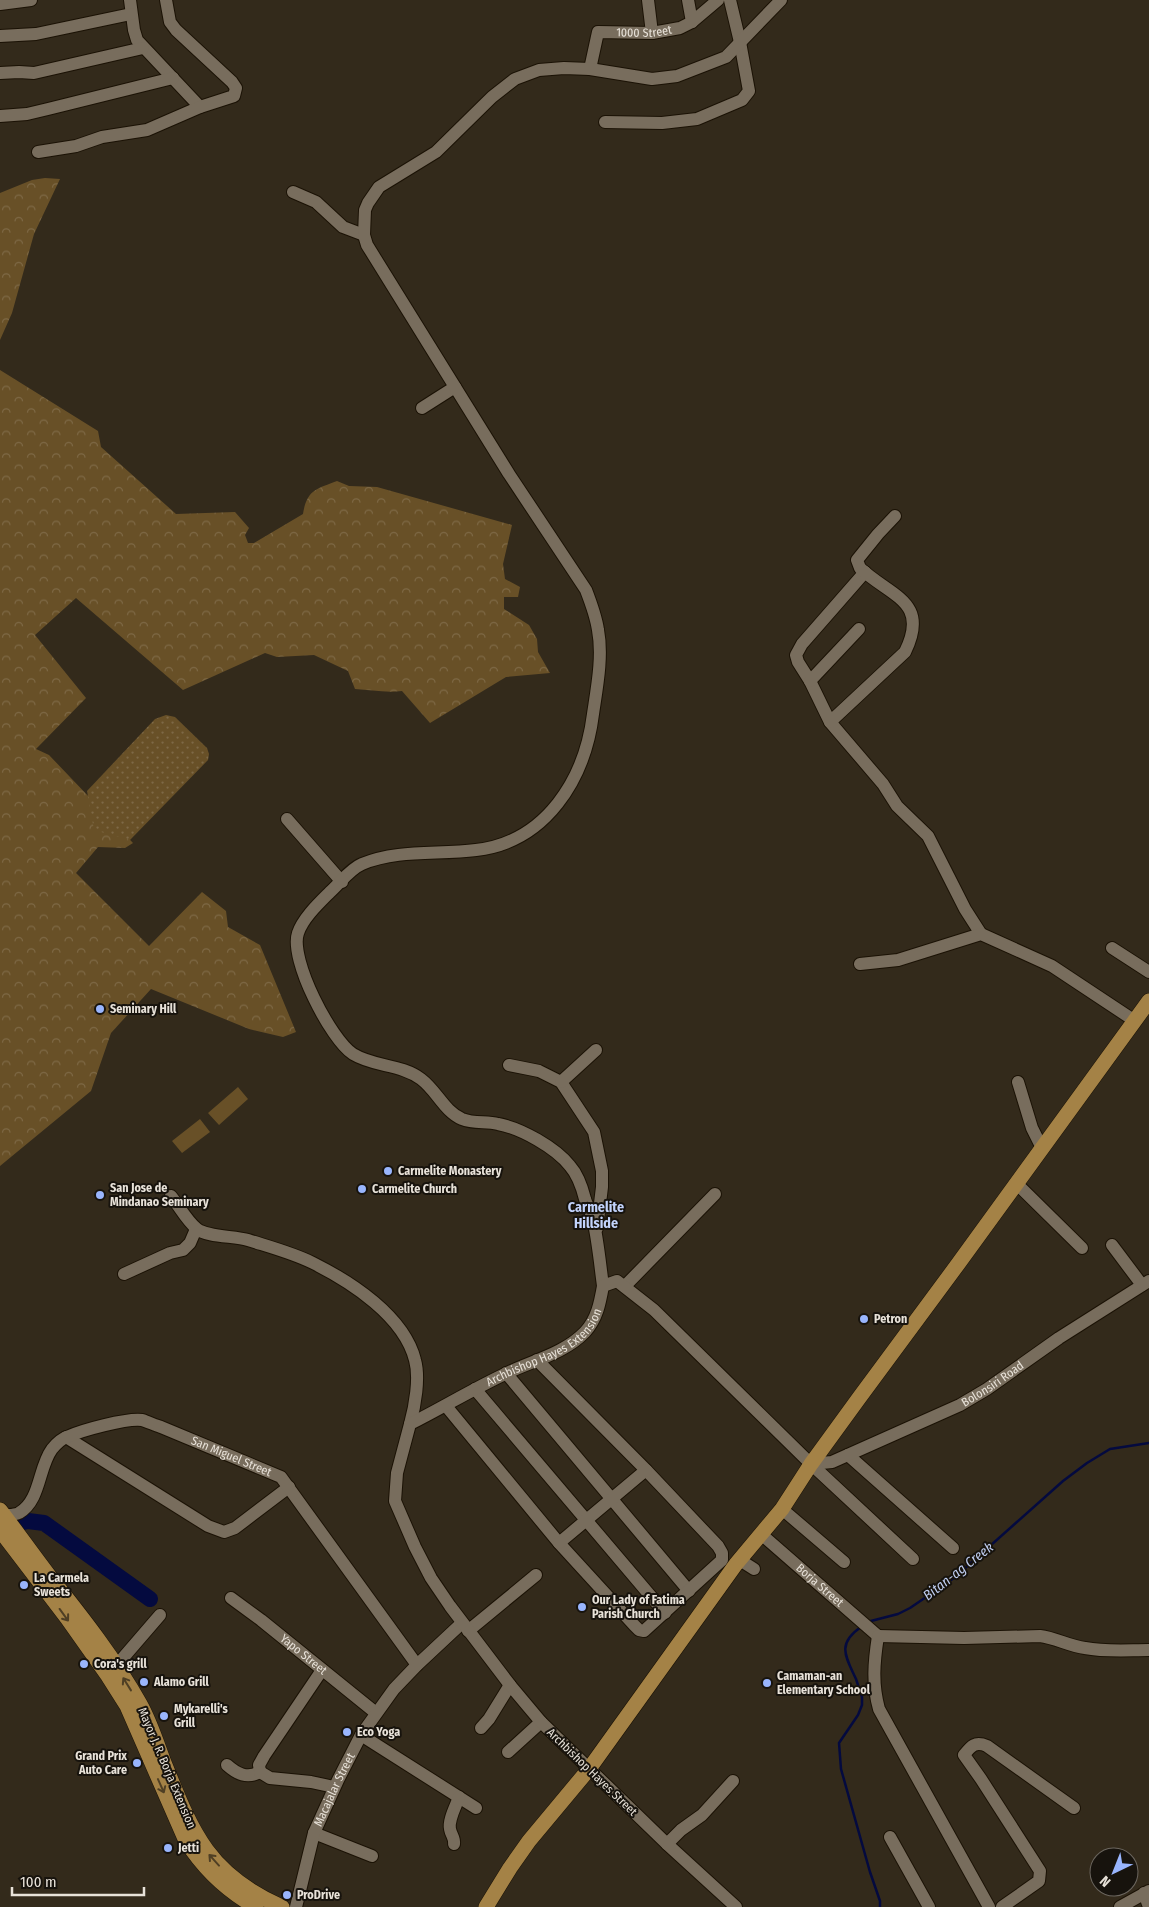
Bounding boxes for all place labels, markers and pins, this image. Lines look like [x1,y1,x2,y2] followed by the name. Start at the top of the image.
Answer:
[110,1002,177,1016] place label: Seminary Hill
[94,1003,106,1015] marker: Seminary Hill
[398,1164,502,1178] place label: Carmelite Monastery
[382,1165,394,1177] marker: Carmelite Monastery
[110,1181,209,1209] place label: San Jose de Mindanao Seminary
[372,1182,457,1196] place label: Carmelite Church
[356,1183,368,1195] marker: Carmelite Church
[94,1189,106,1201] marker: San Jose de Mindanao Seminary
[874,1312,907,1326] place label: Petron
[858,1313,870,1325] marker: Petron
[34,1571,89,1599] place label: La Carmela Sweets
[18,1579,30,1591] marker: La Carmela Sweets
[592,1593,685,1621] place label: Our Lady of Fatima Parish Church
[576,1601,588,1613] marker: Our Lady of Fatima Parish Church
[94,1657,147,1671] place label: Cora's grill
[78,1658,90,1670] marker: Cora's grill
[777,1669,871,1697] place label: Camaman-an Elementary School
[153,1675,210,1689] place label: Alamo Grill
[138,1676,150,1688] marker: Alamo Grill
[761,1677,773,1689] marker: Camaman-an Elementary School
[174,1702,229,1730] place label: Mykarelli's Grill
[158,1710,170,1722] marker: Mykarelli's Grill
[357,1725,400,1739] place label: Eco Yoga
[341,1726,353,1738] marker: Eco Yoga
[75,1749,127,1777] place label: Grand Prix Auto Care
[131,1757,143,1769] marker: Grand Prix Auto Care
[177,1841,199,1855] place label: Jetti
[162,1842,174,1854] marker: Jetti
[297,1888,340,1902] place label: ProDrive
[281,1889,293,1901] marker: ProDrive

